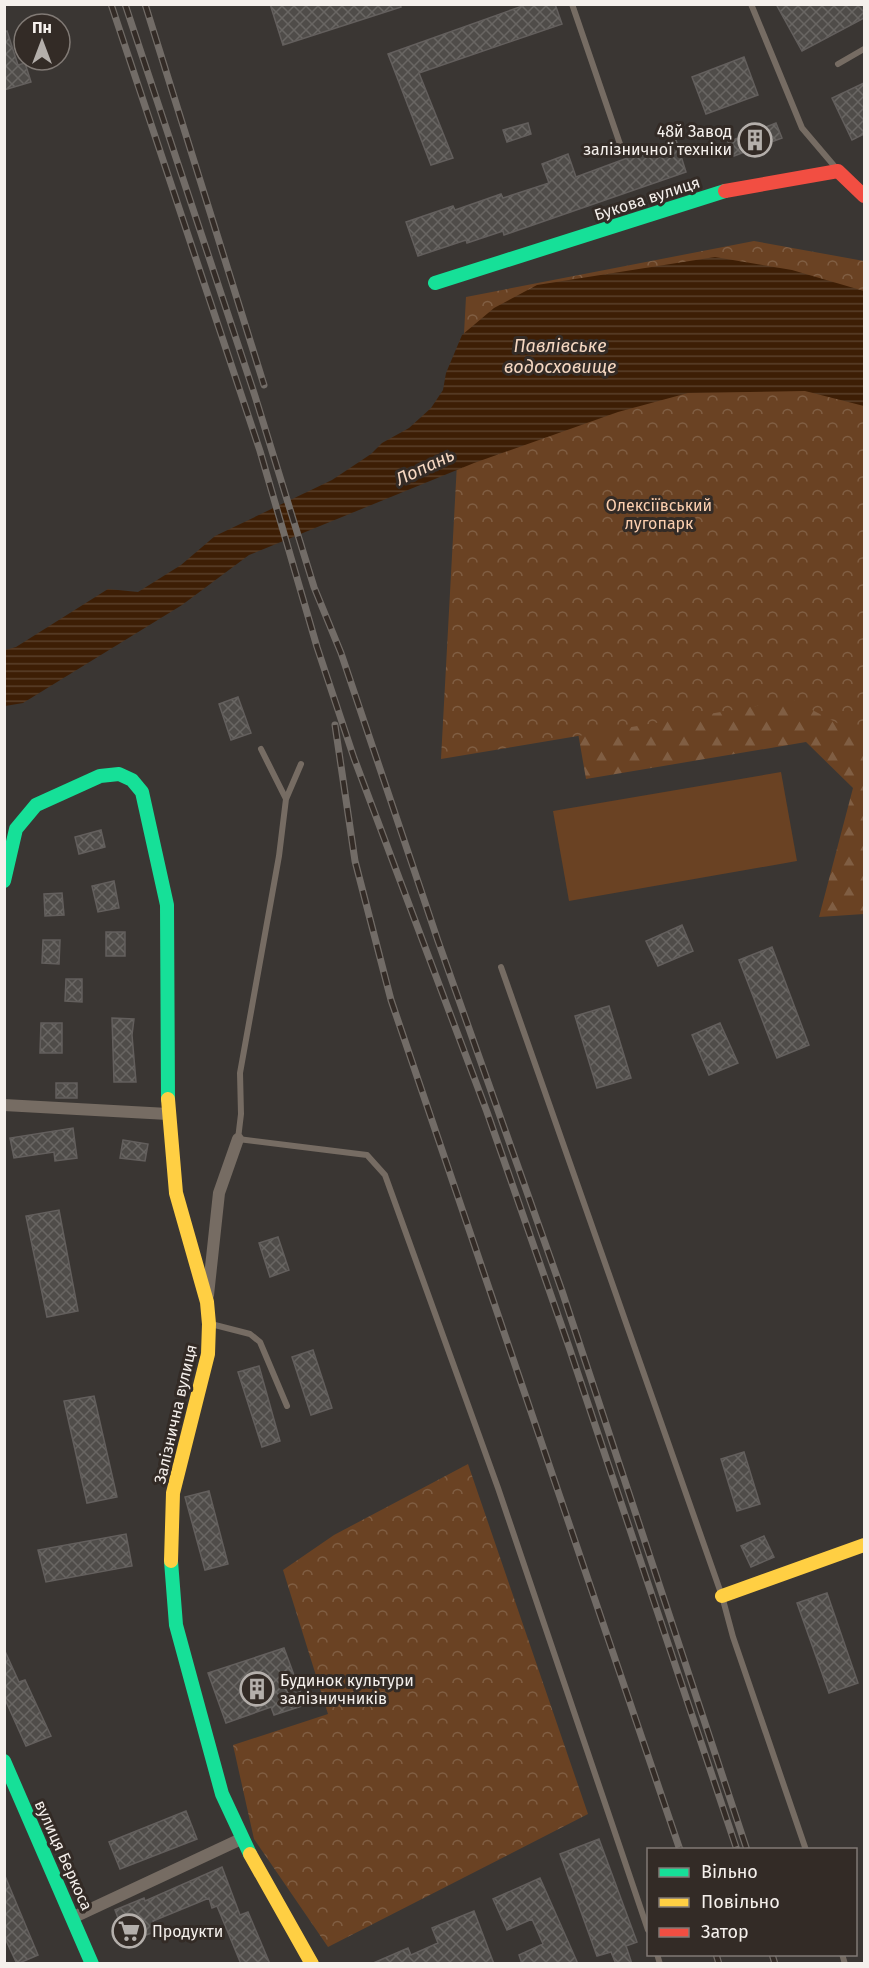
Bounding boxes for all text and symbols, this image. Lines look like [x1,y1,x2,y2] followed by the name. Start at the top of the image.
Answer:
[12,12,72,72] north arrow
[32,18,52,37] text: Пн
[583,122,732,159] place label: 48й Завод залізничної техніки
[737,122,773,158] building icon: 48й Завод залізничної техніки
[592,172,702,224] street label: Букова вулиця
[504,335,616,378] water label: Павлівське водосховище
[391,444,458,491] water label: Лопань
[606,496,712,533] park label: Олексіївський лугопарк
[150,1342,201,1486] street label: Залізнична вулиця
[239,1671,275,1707] building icon: Будинок культури залізничників
[280,1671,414,1708] place label: Будинок культури залізничників
[31,1797,96,1913] street label: вулиця Беркоса
[647,1848,857,1956] legend
[701,1861,758,1883] text: Вільно
[701,1891,780,1913] text: Повільно
[111,1913,147,1949] supermarket icon: Продукти
[701,1921,749,1943] text: Затор
[152,1922,223,1941] place label: Продукти

